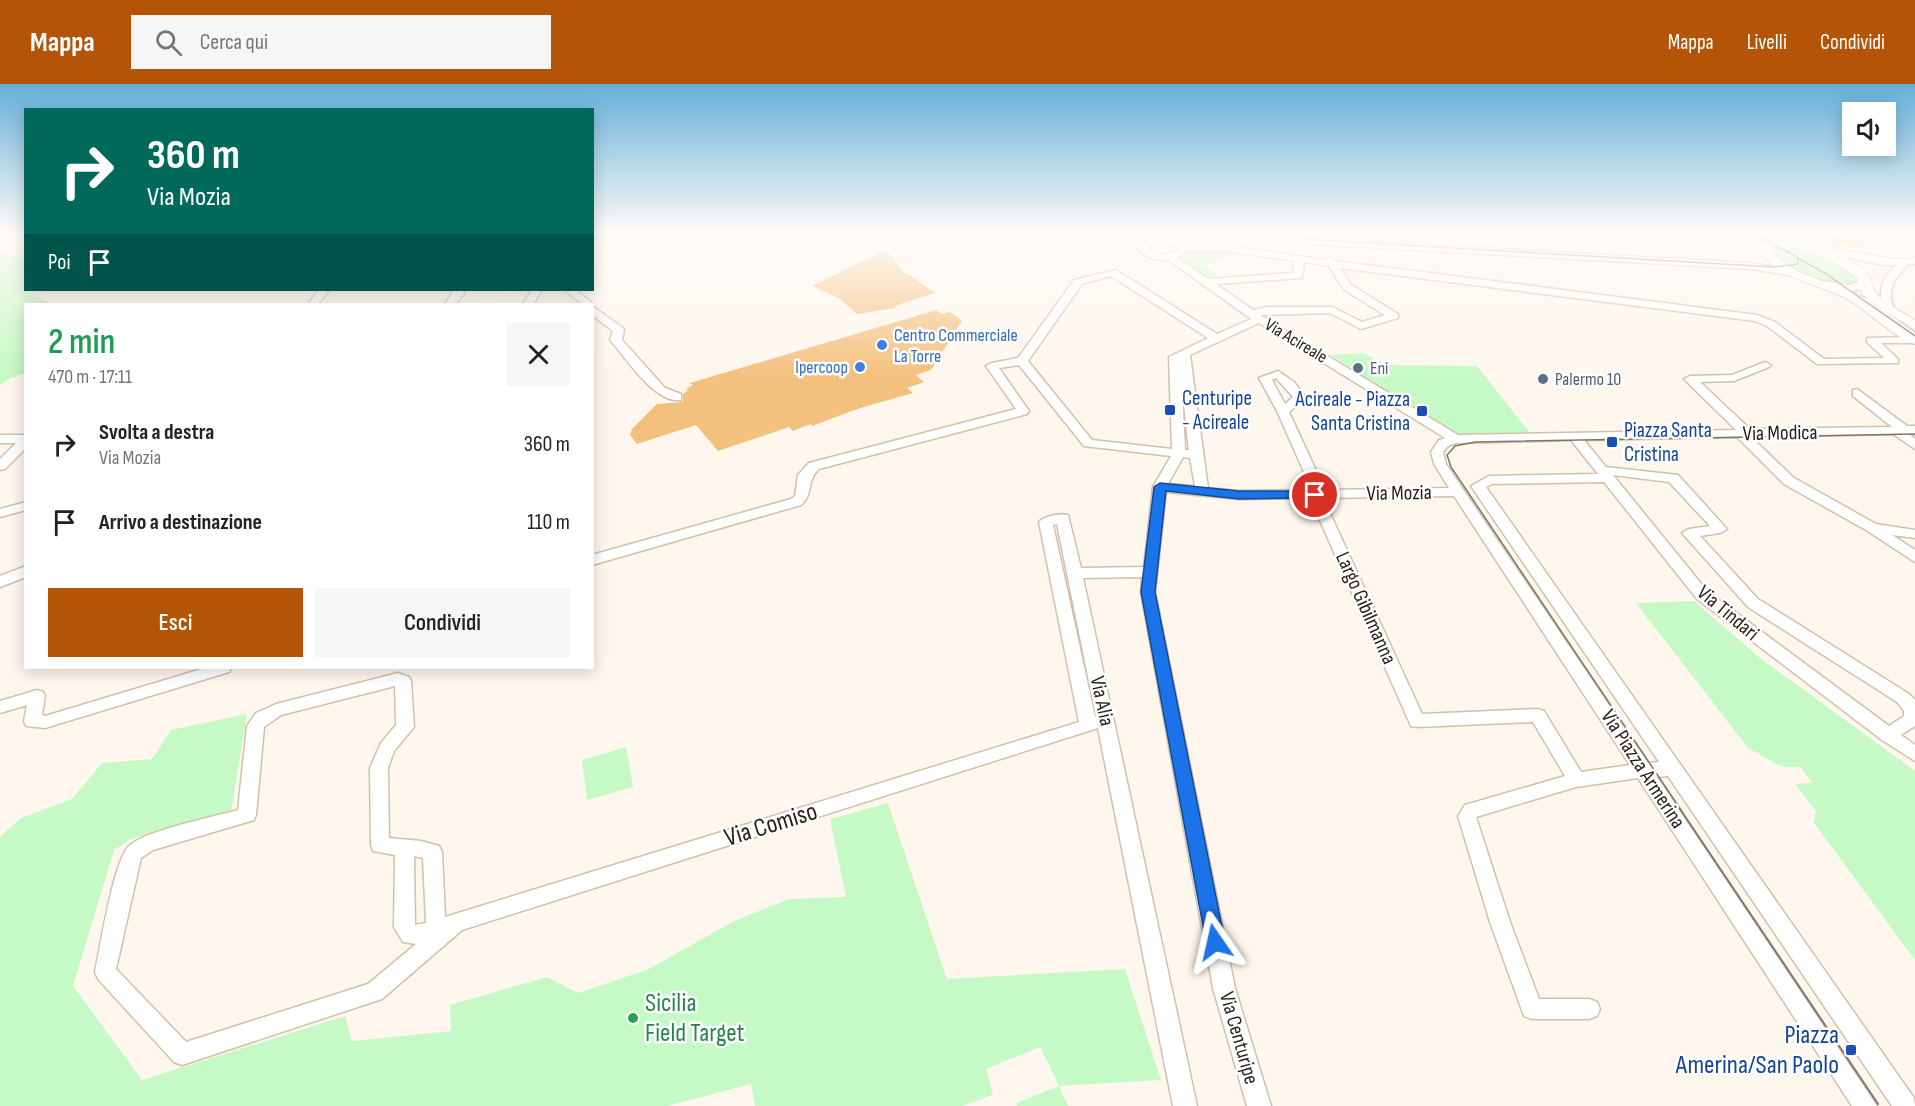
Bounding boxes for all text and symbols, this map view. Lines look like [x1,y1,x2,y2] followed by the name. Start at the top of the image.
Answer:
[131,15,551,69] search box
[30,26,95,59] text: Mappa
[152,26,185,59] icon: search
[200,29,268,56] text: Cerca qui
[1668,30,1714,55] text: Mappa
[1747,30,1787,55] text: Livelli
[1820,30,1885,55] text: Condividi
[1842,102,1896,156] map controls
[1842,102,1896,156] button: sound
[147,130,240,181] text: 360 m
[48,132,126,210] icon: right
[147,181,231,213] text: Via Mozia
[83,246,116,279] icon: arrive
[48,249,71,276] text: Poi
[1261,314,1331,368] street label: Via Acireale
[48,321,115,364] text: 2 min
[507,323,570,386] button: close
[894,325,1018,367] place label: Centro Commerciale La Torre
[875,338,889,352] marker: Centro Commerciale La Torre
[795,357,848,378] place label: Ipercoop
[1370,358,1388,379] place label: Eni
[853,360,867,374] marker: Ipercoop
[1351,361,1365,375] marker: Eni
[48,365,132,389] text: 470 m · 17:11
[1555,369,1621,390] place label: Palermo 10
[1536,372,1550,386] marker: Palermo 10
[1182,386,1252,435] place label: Centuripe - Acireale
[1294,387,1410,436] place label: Acireale - Piazza Santa Cristina
[1163,403,1177,417] marker: Centuripe - Acireale
[1415,404,1429,418] marker: Acireale - Piazza Santa Cristina
[1624,418,1712,467] place label: Piazza Santa Cristina
[99,419,214,446] text: Svolta a destra
[1742,420,1818,446] street label: Via Modica
[48,428,81,461] icon: right
[524,431,570,458] text: 360 m
[1605,435,1619,449] marker: Piazza Santa Cristina
[99,446,161,470] text: Via Mozia
[1289,469,1340,520] pin
[1298,478,1331,511] icon: arrive
[1366,480,1432,506] street label: Via Mozia
[48,506,81,539] icon: arrive
[99,509,262,536] text: Arrivo a destinazione
[527,509,570,536] text: 110 m
[1330,548,1402,668] street label: Largo Gibilmanna
[1692,580,1764,646] street label: Via Tindari
[48,588,303,657] button: Esci
[315,588,570,657] button: Condividi
[1085,674,1119,728] street label: Via Alia
[1595,705,1691,833] street label: Via Piazza Armerina
[721,796,821,854] street label: Via Comiso
[1183,910,1247,974] position arrow
[645,988,745,1049] place label: Sicilia Field Target
[1214,989,1264,1087] street label: Via Centuripe
[626,1011,640,1025] marker: Sicilia Field Target
[1675,1020,1839,1081] place label: Piazza Amerina/San Paolo
[1844,1043,1858,1057] marker: Piazza Amerina/San Paolo

